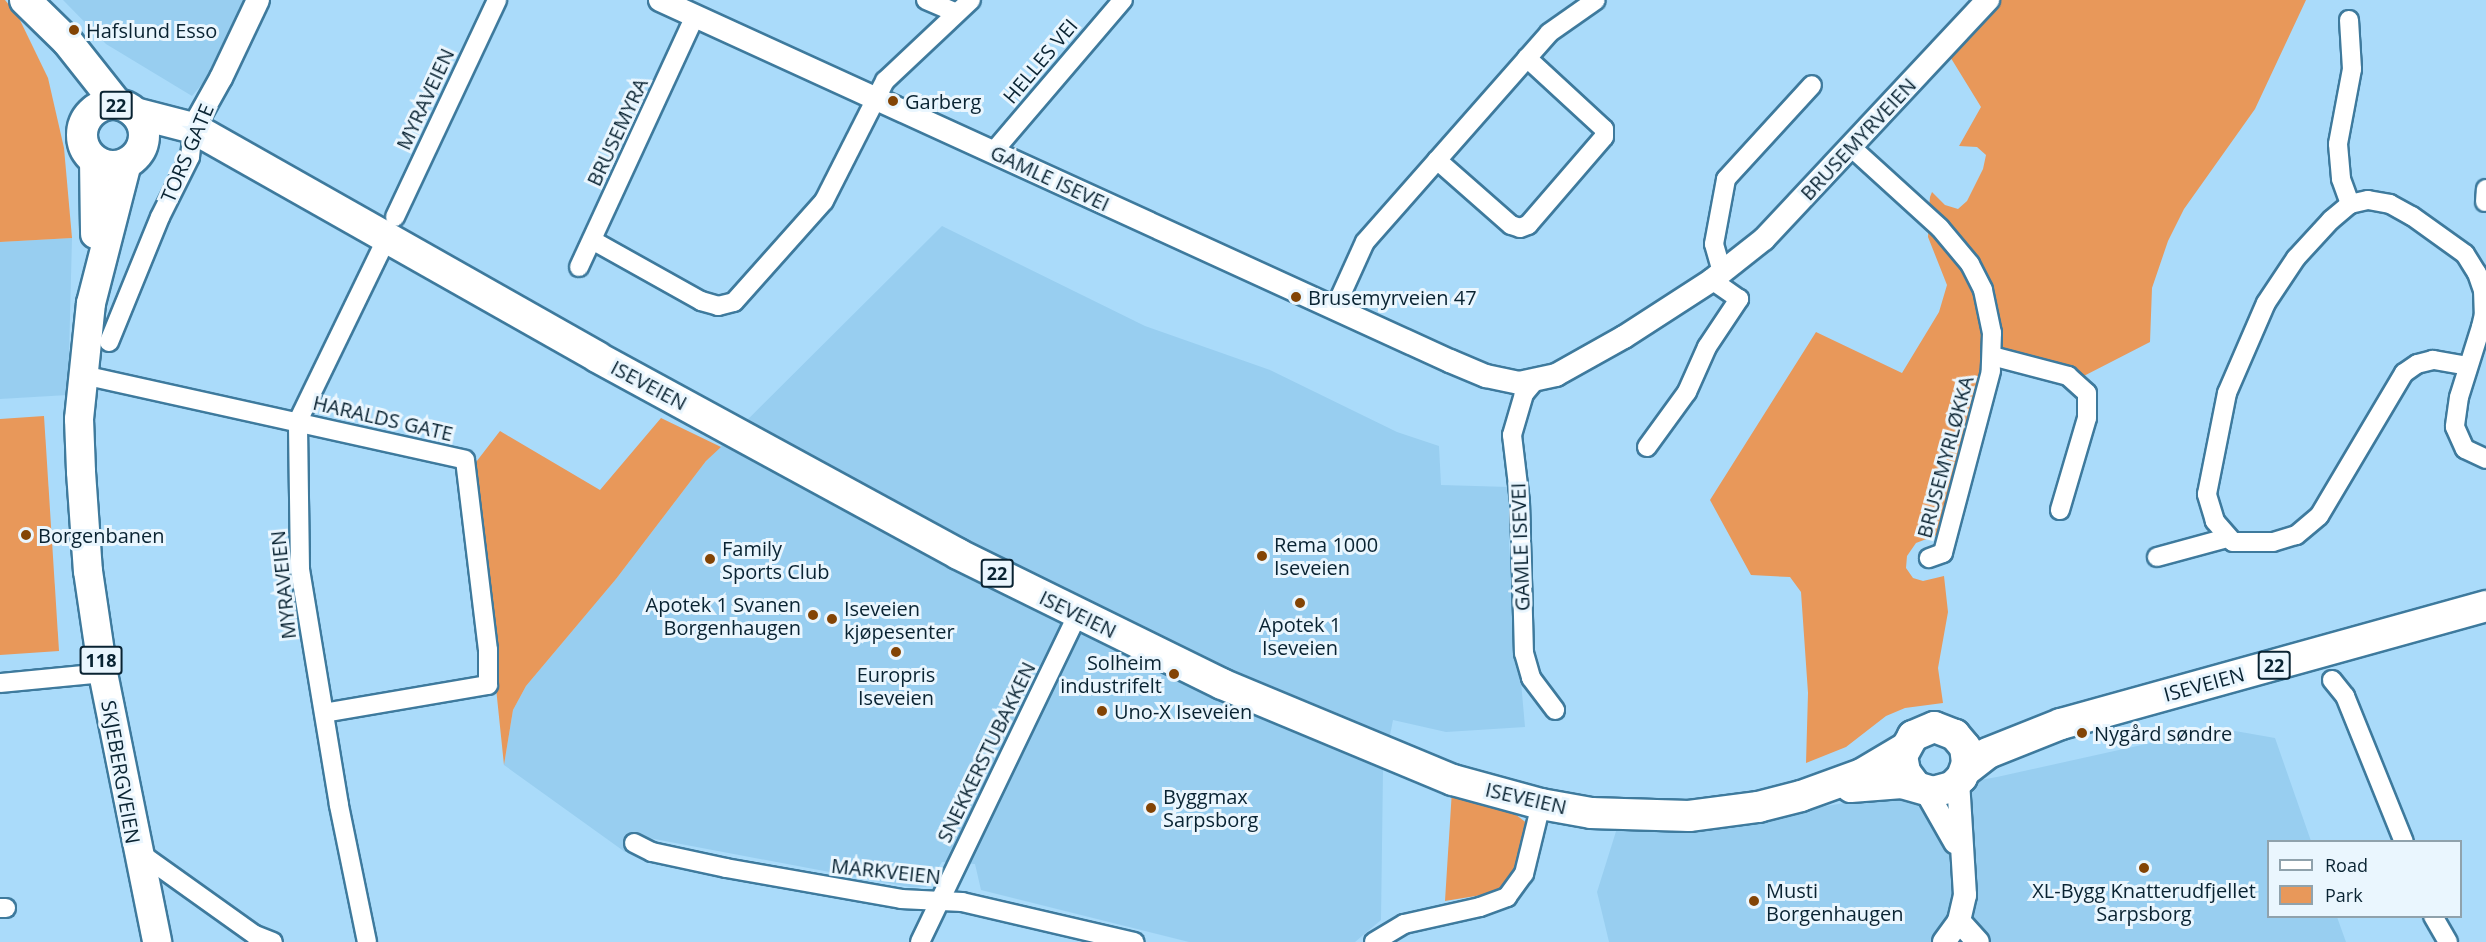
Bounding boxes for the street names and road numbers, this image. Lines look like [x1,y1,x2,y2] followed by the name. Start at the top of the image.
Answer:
[998,14,1082,108] street label: HELLES VEI
[391,45,459,153] street label: MYRAVEIEN
[1795,73,1921,205] street label: BRUSEMYRVEIEN
[582,74,652,190] street label: BRUSEMYRA
[100,90,132,120] road number: 22
[156,100,218,206] street label: TORS GATE
[987,140,1113,216] street label: GAMLE ISEVEI
[607,355,691,415] street label: ISEVEIEN
[1912,373,1978,541] street label: BRUSEMYRLØKKA
[311,390,455,446] street label: HARALDS GATE
[1506,483,1534,611] street label: GAMLE ISEVEI
[265,530,301,640] street label: MYRAVEIEN
[980,558,1014,588] road number: 22
[1036,585,1120,643] street label: ISEVEIEN
[78,645,124,675] road number: 118
[2258,650,2290,680] road number: 22
[932,658,1040,846] street label: SNEKKERSTUBAKKEN
[2161,662,2247,706] street label: ISEVEIEN
[97,698,145,846] street label: SKJEBERGVEIEN
[1483,777,1569,819] street label: ISEVEIEN
[830,853,942,889] street label: MARKVEIEN

